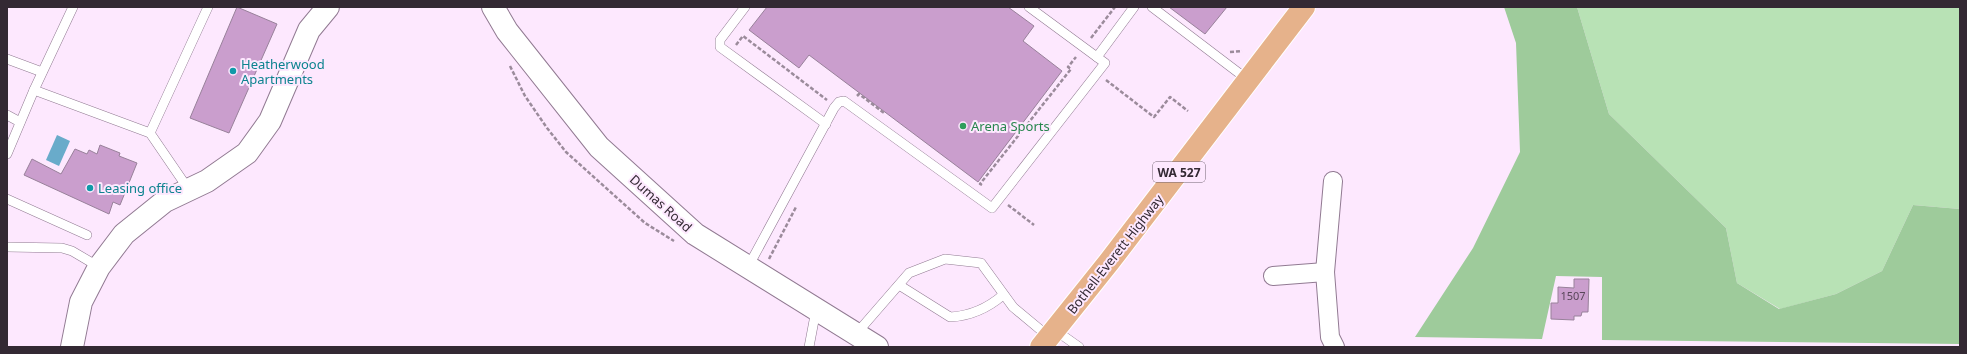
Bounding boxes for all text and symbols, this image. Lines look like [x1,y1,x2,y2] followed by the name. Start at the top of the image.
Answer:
[241,55,325,88] place label: Heatherwood Apartments
[228,66,238,76] marker: Heatherwood Apartments
[971,117,1050,135] place label: Arena Sports
[958,121,968,131] marker: Arena Sports
[1153,162,1205,182] road number: WA 527
[626,170,696,236] street label: Dumas Road
[98,179,182,197] place label: Leasing office
[85,183,95,193] marker: Leasing office
[1063,190,1168,317] street label: Bothell-Everett Highway
[1560,288,1586,303] house number: 1507

